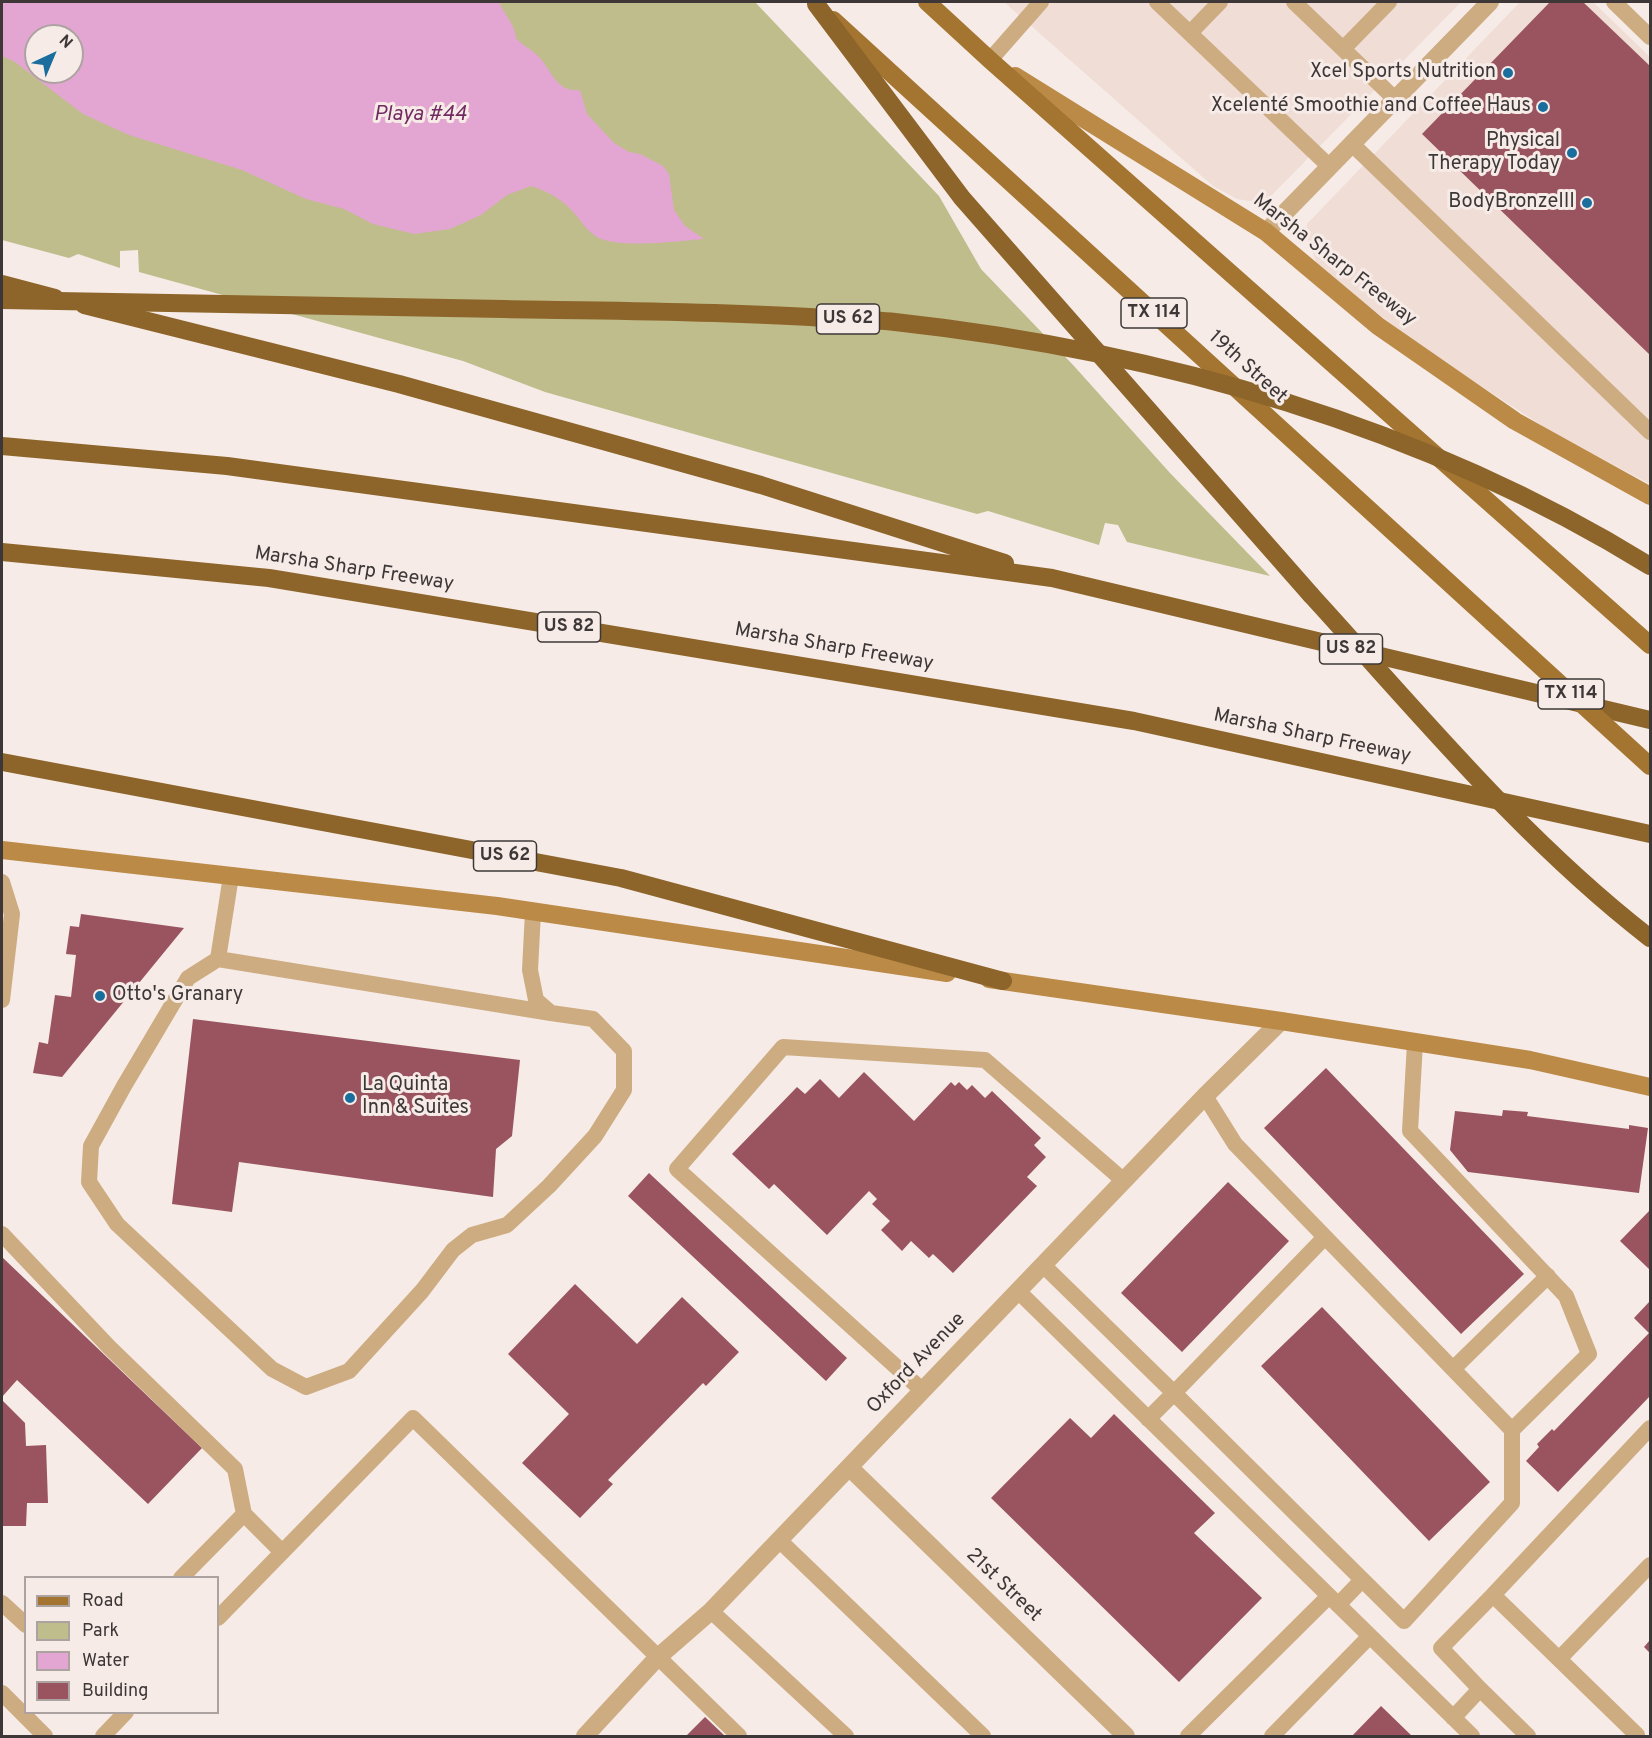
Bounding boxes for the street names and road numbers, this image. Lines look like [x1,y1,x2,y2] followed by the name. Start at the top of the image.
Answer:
[1247,190,1421,332] street label: Marsha Sharp Freeway
[1121,298,1187,328] road number: TX 114
[816,304,880,334] road number: US 62
[1203,326,1291,410] street label: 19th Street
[253,542,455,598] street label: Marsha Sharp Freeway
[538,612,600,642] road number: US 82
[733,619,935,677] street label: Marsha Sharp Freeway
[1320,634,1382,664] road number: US 82
[1538,679,1604,709] road number: TX 114
[1211,704,1413,770] street label: Marsha Sharp Freeway
[474,841,536,871] road number: US 62
[863,1308,971,1420] street label: Oxford Avenue
[960,1544,1046,1628] street label: 21st Street

